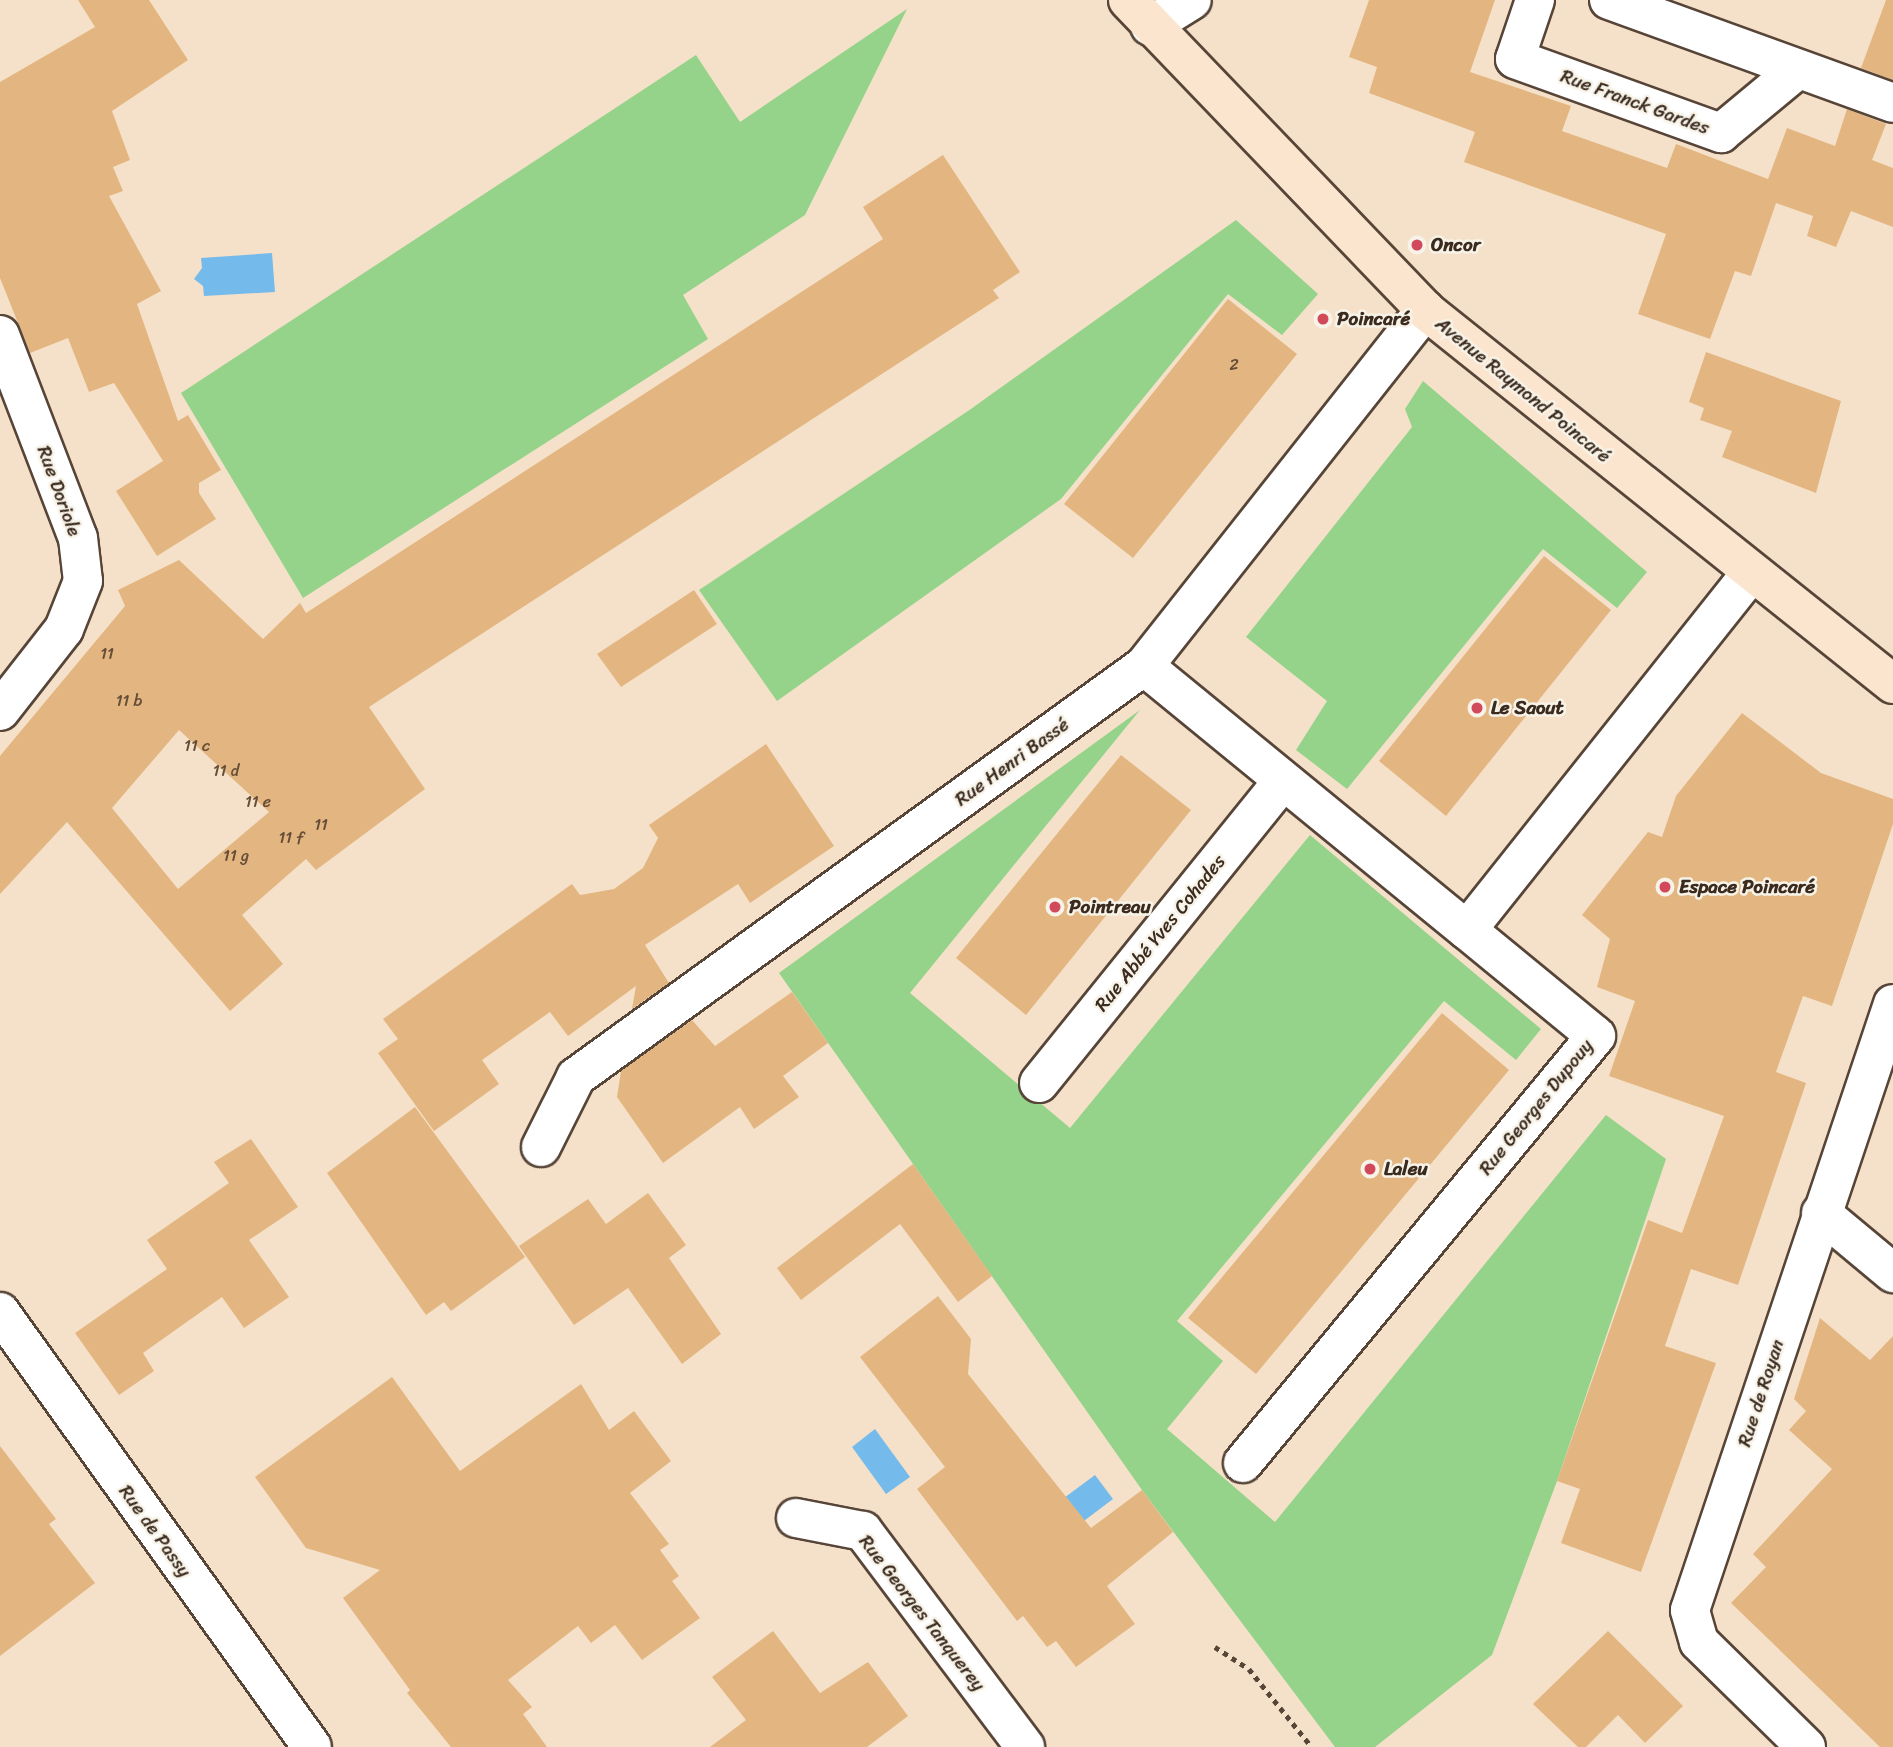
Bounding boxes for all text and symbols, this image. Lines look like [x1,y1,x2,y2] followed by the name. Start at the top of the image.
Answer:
[1558,65,1712,139] street label: Rue Franck Gardes
[1431,234,1480,256] place label: Oncor
[1409,237,1425,253] marker: Oncor
[1337,308,1410,330] place label: Poincaré
[1315,311,1331,327] marker: Poincaré
[1431,312,1615,468] street label: Avenue Raymond Poincaré
[1229,355,1239,375] house number: 2
[32,442,86,540] street label: Rue Doriole
[100,644,114,664] house number: 11
[116,691,142,711] house number: 11 b
[1491,697,1564,719] place label: Le Saout
[1469,700,1485,716] marker: Le Saout
[950,713,1074,811] street label: Rue Henri Bassé
[184,736,210,756] house number: 11 c
[213,761,239,781] house number: 11 d
[245,792,271,812] house number: 11 e
[314,815,328,835] house number: 11
[279,828,303,848] house number: 11 f
[223,846,249,866] house number: 11 g
[1090,851,1230,1015] street label: Rue Abbé Yves Cohades
[1679,876,1815,898] place label: Espace Poincaré
[1657,879,1673,895] marker: Espace Poincaré
[1069,896,1151,918] place label: Pointreau
[1047,899,1063,915] marker: Pointreau
[1474,1034,1598,1180] street label: Rue Georges Dupouy
[1384,1158,1428,1180] place label: Laleu
[1362,1161,1378,1177] marker: Laleu
[1733,1336,1789,1450] street label: Rue de Royan
[114,1480,196,1582] street label: Rue de Passy
[854,1530,990,1696] street label: Rue Georges Tanquerey

